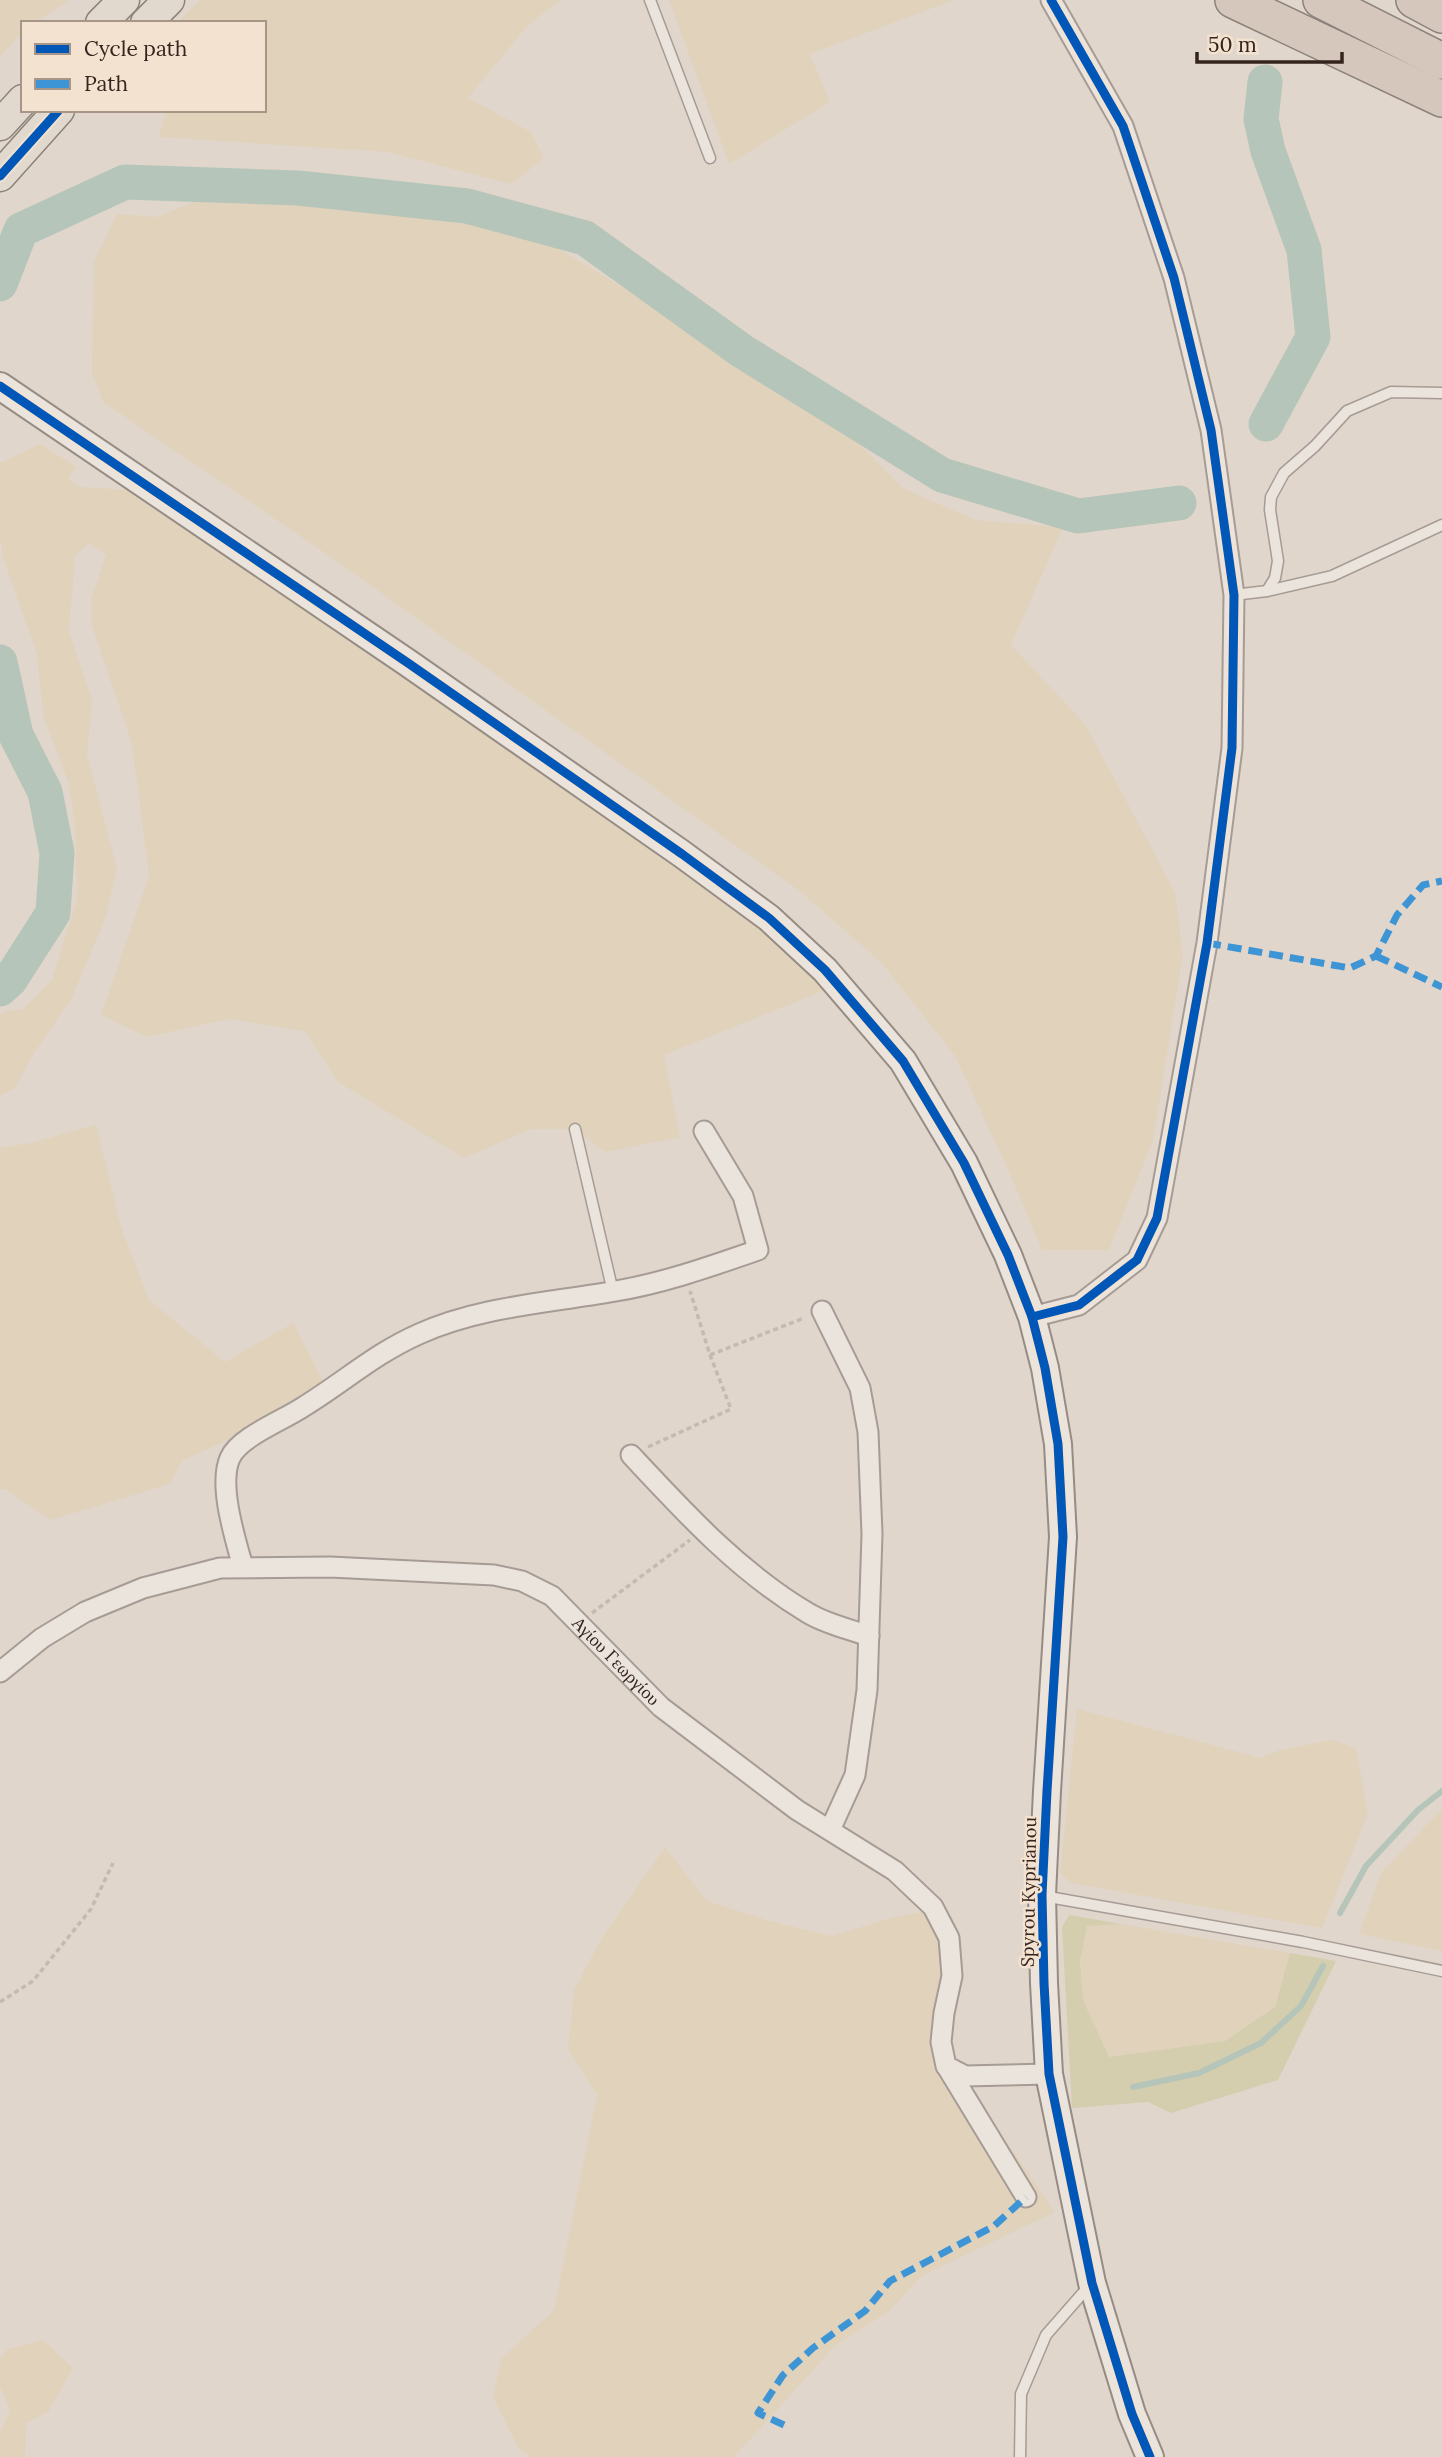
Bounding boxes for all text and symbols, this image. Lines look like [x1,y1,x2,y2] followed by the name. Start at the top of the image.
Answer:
[21,21,266,112] legend
[1197,21,1342,65] scale bar
[1208,31,1257,58] text: 50 m
[84,35,187,62] text: Cycle path
[84,70,128,97] text: Path
[567,1611,665,1710] street label: Αγίου Γεωργίου
[1016,1816,1041,1967] street label: Spyrou Kyprianou

